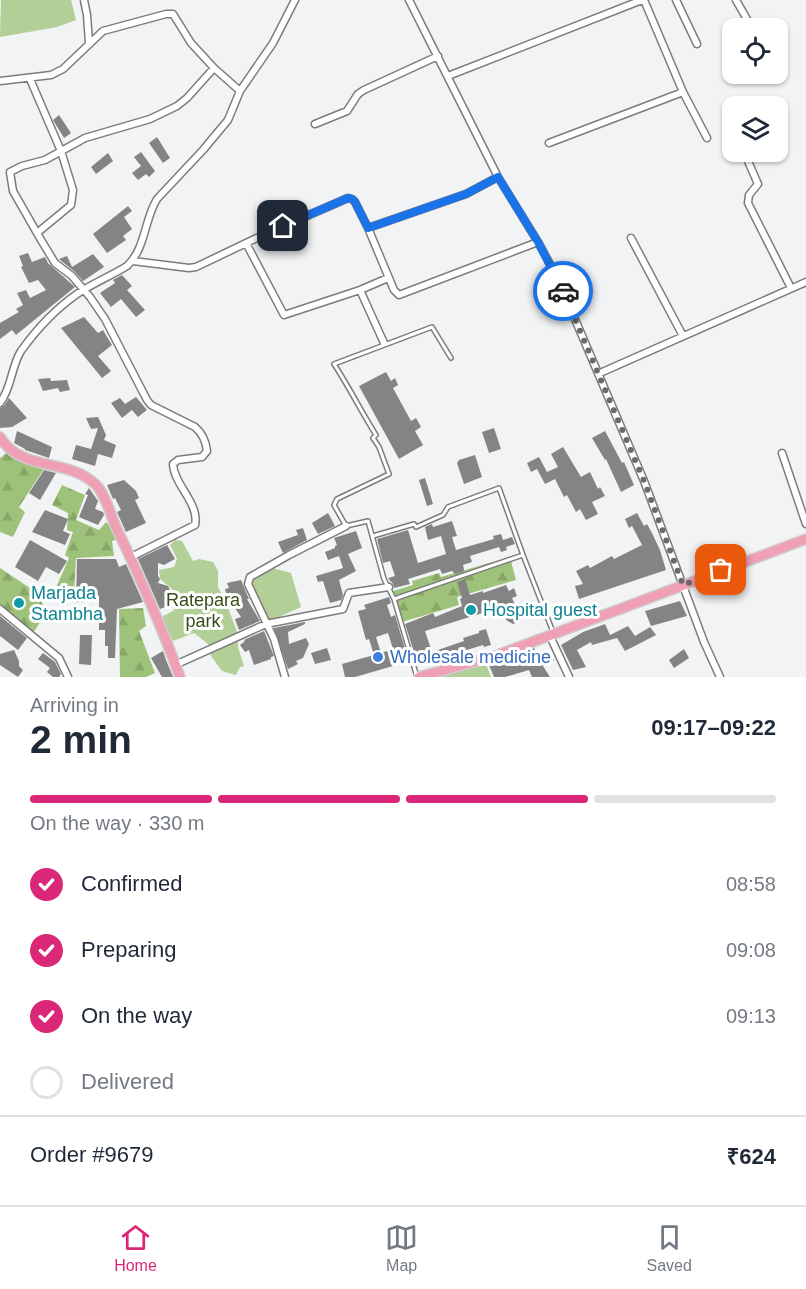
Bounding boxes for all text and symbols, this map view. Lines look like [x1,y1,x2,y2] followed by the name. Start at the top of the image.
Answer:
[722,18,788,162] map controls
[722,18,788,84] button: locate
[722,96,788,162] button: layers
[257,200,308,251] pin
[266,209,299,242] icon: home
[533,261,593,321] courier
[547,275,580,308] icon: car
[695,544,746,595] pin
[704,553,737,586] icon: bag
[31,583,104,624] place label: Marjada Stambha
[166,590,241,631] park label: Ratepara park
[12,596,26,610] marker: Marjada Stambha
[483,600,597,620] place label: Hospital guest
[464,603,478,617] marker: Hospital guest
[390,647,551,667] place label: Wholesale medicine
[371,650,385,664] marker: Wholesale medicine
[30,694,119,716] text: Arriving in
[651,715,776,740] text: 09:17–09:22
[30,718,132,761] text: 2 min
[30,812,205,834] text: On the way · 330 m
[30,868,63,901] icon: check
[81,871,182,896] text: Confirmed
[726,873,776,895] text: 08:58
[30,934,63,967] icon: check
[81,937,176,962] text: Preparing
[726,939,776,961] text: 09:08
[30,1000,63,1033] icon: check
[81,1003,192,1028] text: On the way
[726,1005,776,1027] text: 09:13
[81,1069,174,1094] text: Delivered
[30,1142,154,1167] text: Order #9679
[727,1144,776,1169] text: ₹624
[114,1221,157,1275] tab: Home
[385,1221,418,1275] tab: Map
[646,1221,692,1275] tab: Saved

